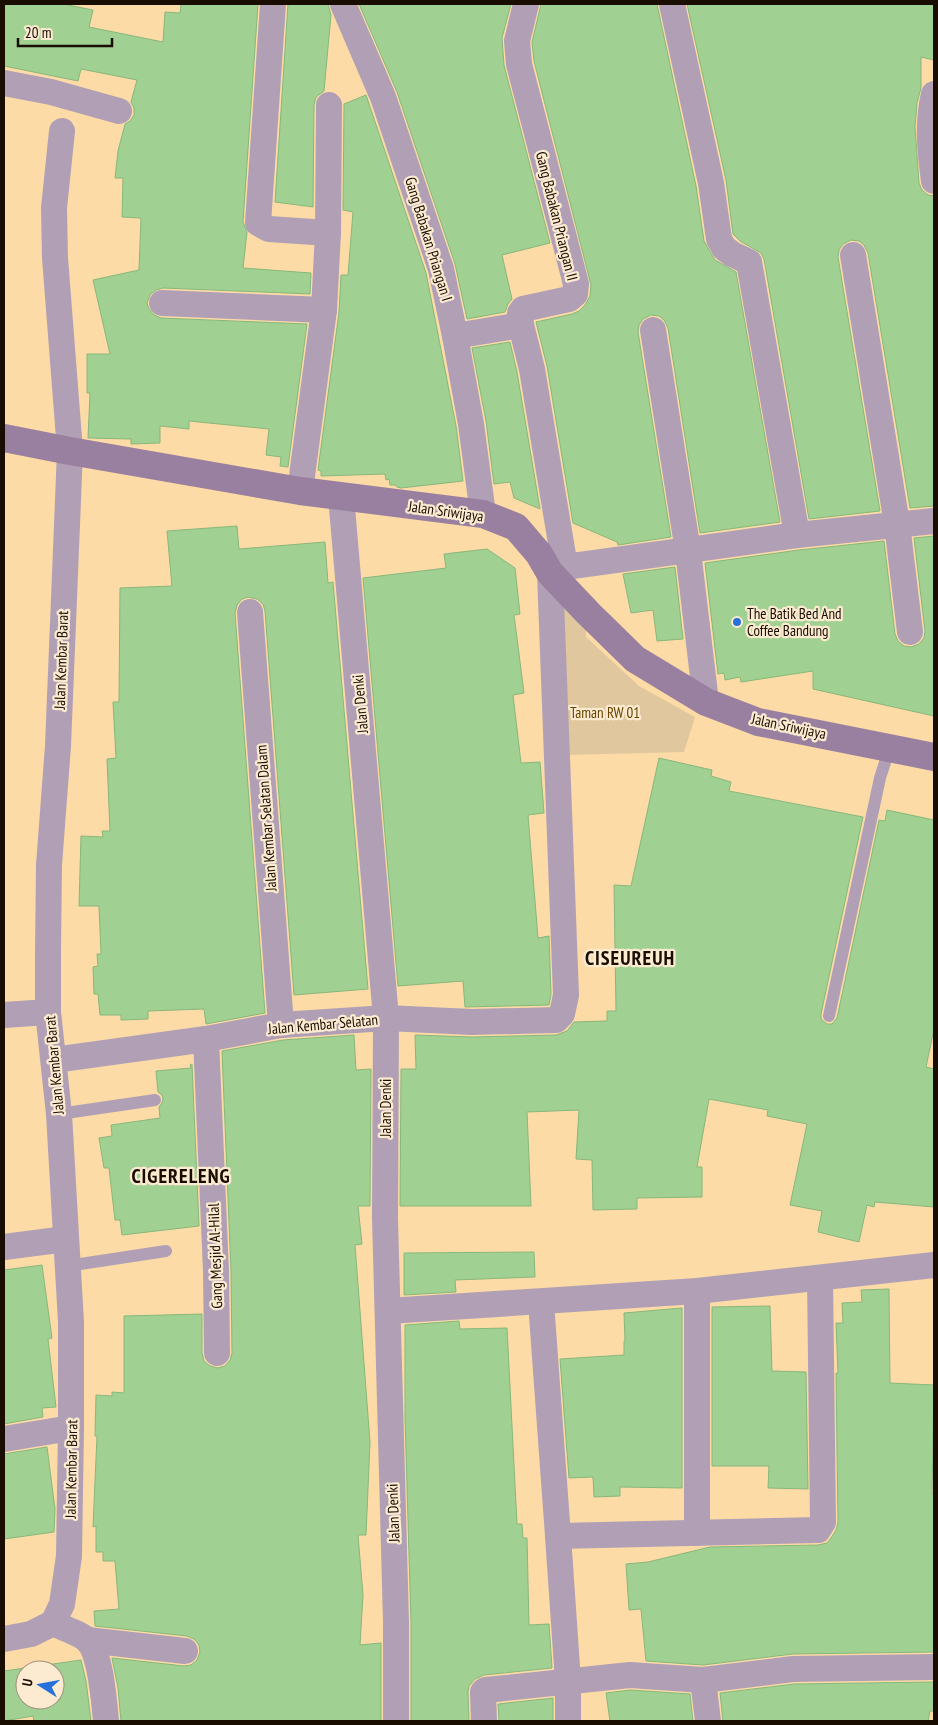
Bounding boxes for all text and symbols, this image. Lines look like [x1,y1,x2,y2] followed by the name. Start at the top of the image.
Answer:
[18,15,111,47] scale bar
[25,23,51,42] text: 20 m
[532,149,582,283] street label: Gang Babakan Priangan II
[401,175,457,303] street label: Gang Babakan Priangan I
[406,496,485,526] street label: Jalan Sriwijaya
[747,604,841,640] place label: The Batik Bed And Coffee Bandung
[50,610,72,711] street label: Jalan Kembar Barat
[731,616,743,628] marker: The Batik Bed And Coffee Bandung
[348,674,372,735] street label: Jalan Denki
[570,703,640,722] park label: Taman RW 01
[749,709,828,743] street label: Jalan Sriwijaya
[251,744,281,893] street label: Jalan Kembar Selatan Dalam
[585,945,675,971] district label: CISEUREUH
[266,1010,379,1038] street label: Jalan Kembar Selatan
[40,1015,68,1116] street label: Jalan Kembar Barat
[376,1079,395,1138] street label: Jalan Denki
[131,1163,231,1189] district label: CIGERELENG
[204,1202,226,1309] street label: Gang Mesjid Al-Hilal
[61,1419,81,1520] street label: Jalan Kembar Barat
[382,1483,404,1544] street label: Jalan Denki
[15,1660,65,1710] north arrow
[18,1677,37,1688] text: U

